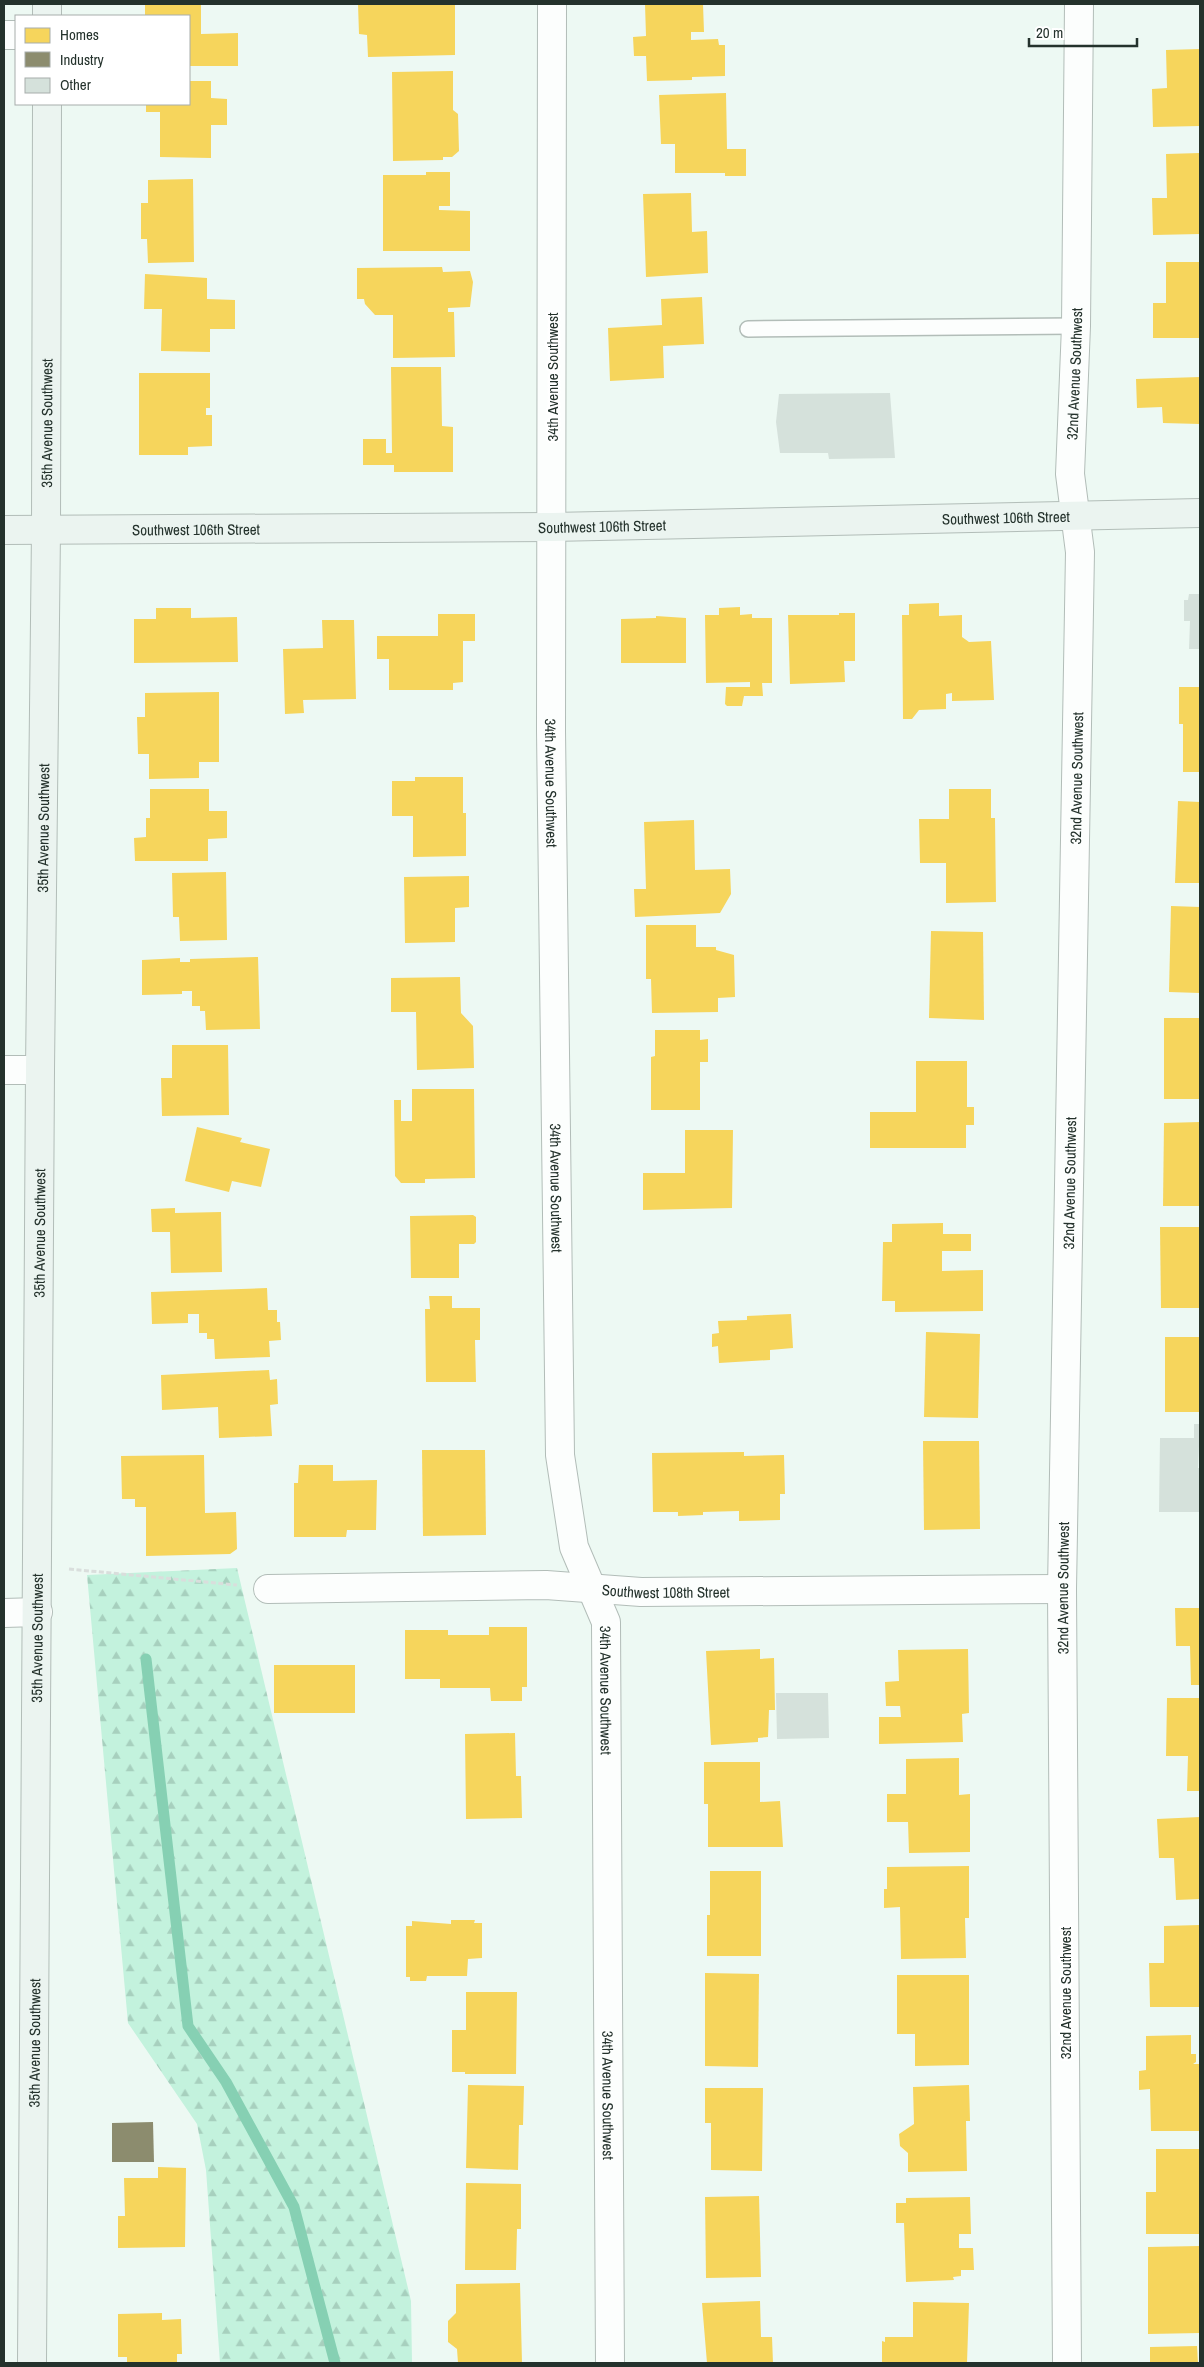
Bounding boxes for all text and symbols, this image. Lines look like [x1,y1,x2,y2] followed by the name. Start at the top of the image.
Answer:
[15,15,190,105] legend
[1029,15,1136,47] scale bar
[1036,22,1063,43] text: 20 m
[60,24,99,45] text: Homes
[60,49,105,70] text: Industry
[60,74,91,95] text: Other
[1061,307,1087,441] street label: 32nd Avenue Southwest
[542,312,563,442] street label: 34th Avenue Southwest
[36,358,57,488] street label: 35th Avenue Southwest
[942,505,1071,529] street label: Southwest 106th Street
[538,514,667,538] street label: Southwest 106th Street
[132,518,261,540] street label: Southwest 106th Street
[1064,711,1088,845] street label: 32nd Avenue Southwest
[540,718,563,848] street label: 34th Avenue Southwest
[31,763,54,893] street label: 35th Avenue Southwest
[1057,1116,1081,1250] street label: 32nd Avenue Southwest
[545,1123,568,1253] street label: 34th Avenue Southwest
[28,1168,50,1298] street label: 35th Avenue Southwest
[1051,1521,1074,1654] street label: 32nd Avenue Southwest
[26,1573,47,1703] street label: 35th Avenue Southwest
[601,1579,730,1603] street label: Southwest 108th Street
[596,1626,617,1756] street label: 34th Avenue Southwest
[1055,1926,1076,2059] street label: 32nd Avenue Southwest
[23,1978,45,2108] street label: 35th Avenue Southwest
[598,2031,619,2161] street label: 34th Avenue Southwest

